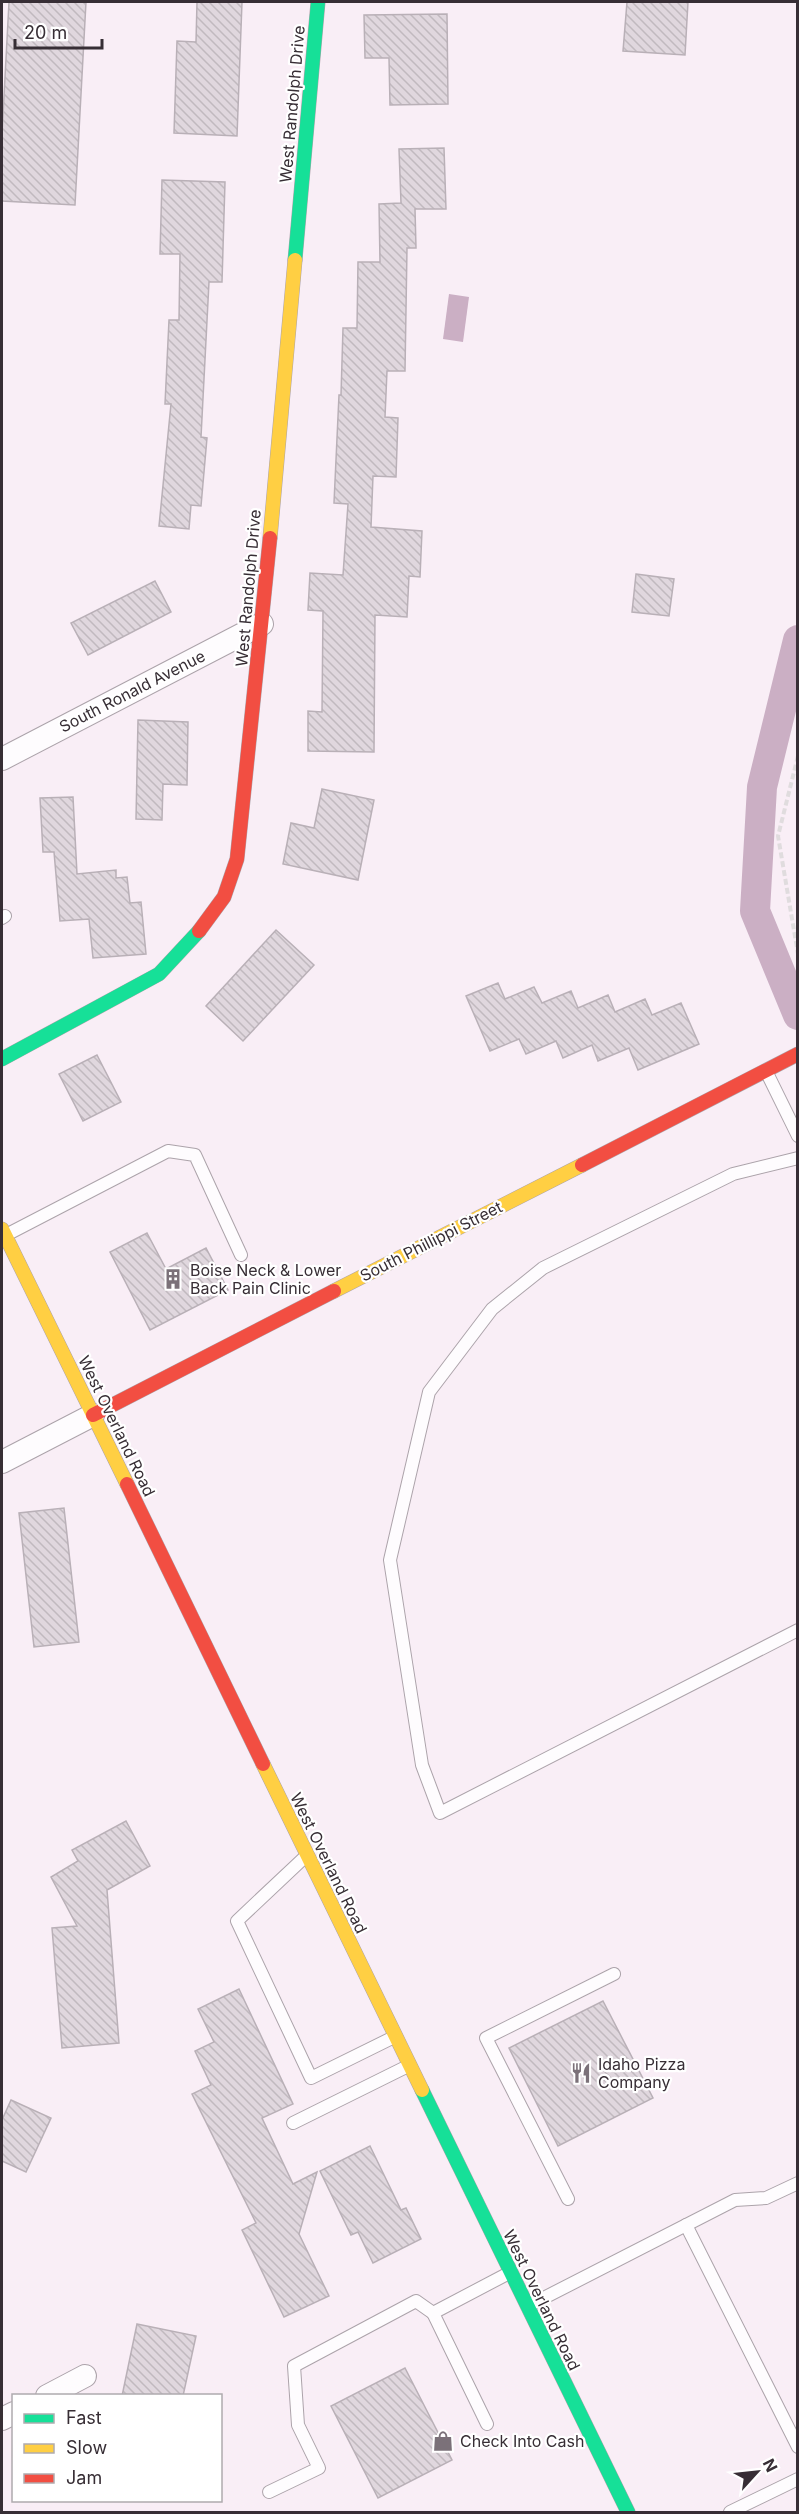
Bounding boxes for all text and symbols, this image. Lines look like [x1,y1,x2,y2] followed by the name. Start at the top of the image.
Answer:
[15,12,102,50] scale bar
[24,22,67,43] text: 20 m
[275,25,309,183] street label: West Randolph Drive
[231,509,265,667] street label: West Randolph Drive
[56,646,208,736] street label: South Ronald Avenue
[357,1196,505,1286] street label: South Phillippi Street
[190,1260,341,1298] place label: Boise Neck & Lower Back Pain Clinic
[161,1267,185,1291] building icon: Boise Neck & Lower Back Pain Clinic
[74,1352,160,1500] street label: West Overland Road
[286,1789,372,1937] street label: West Overland Road
[598,2054,685,2092] place label: Idaho Pizza Company
[569,2061,593,2085] restaurant icon: Idaho Pizza Company
[499,2226,585,2374] street label: West Overland Road
[12,2394,222,2502] legend
[66,2407,102,2428] text: Fast
[431,2429,455,2453] shop icon: Check Into Cash
[460,2431,584,2451] place label: Check Into Cash
[66,2437,107,2458] text: Slow
[727,2442,787,2502] north arrow
[759,2455,782,2475] text: N
[66,2467,102,2488] text: Jam

